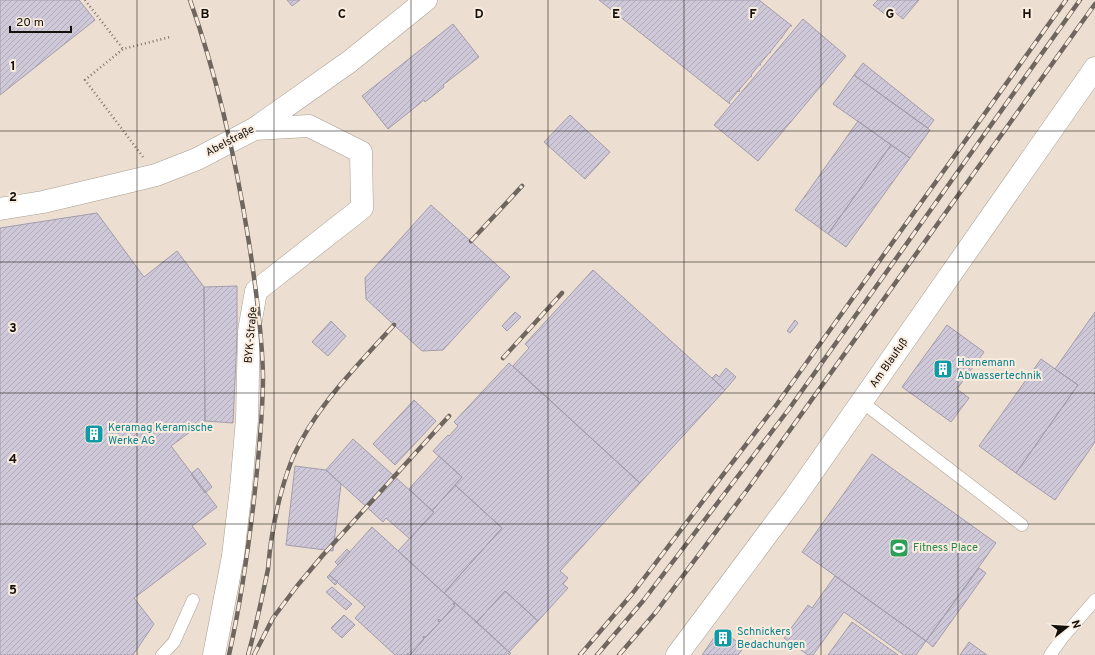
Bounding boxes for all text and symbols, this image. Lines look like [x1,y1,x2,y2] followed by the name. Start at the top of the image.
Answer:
[201,7,210,23] text: B
[338,7,346,23] text: C
[474,7,484,23] text: D
[612,7,620,23] text: E
[749,7,757,23] text: F
[886,7,895,23] text: G
[1022,7,1032,23] text: H
[10,8,71,34] scale bar
[16,15,44,31] text: 20 m
[10,59,16,75] text: 1
[203,122,257,160] street label: Abelstraße
[9,190,17,206] text: 2
[242,306,260,364] street label: BYK-Straße
[9,321,17,337] text: 3
[867,336,911,390] street label: Am Blaufuß
[957,356,1042,383] place label: Hornemann Abwassertechnik
[932,358,954,380] building icon: Hornemann Abwassertechnik
[108,421,213,448] place label: Keramag Keramische Werke AG
[83,423,105,445] building icon: Keramag Keramische Werke AG
[9,452,17,468] text: 4
[888,537,910,559] sports icon: Fitness Place
[913,541,978,555] place label: Fitness Place
[9,583,17,599] text: 5
[1047,607,1087,647] north arrow
[1068,619,1083,630] text: N
[737,625,805,652] place label: Schnickers Bedachungen
[712,627,734,649] building icon: Schnickers Bedachungen

